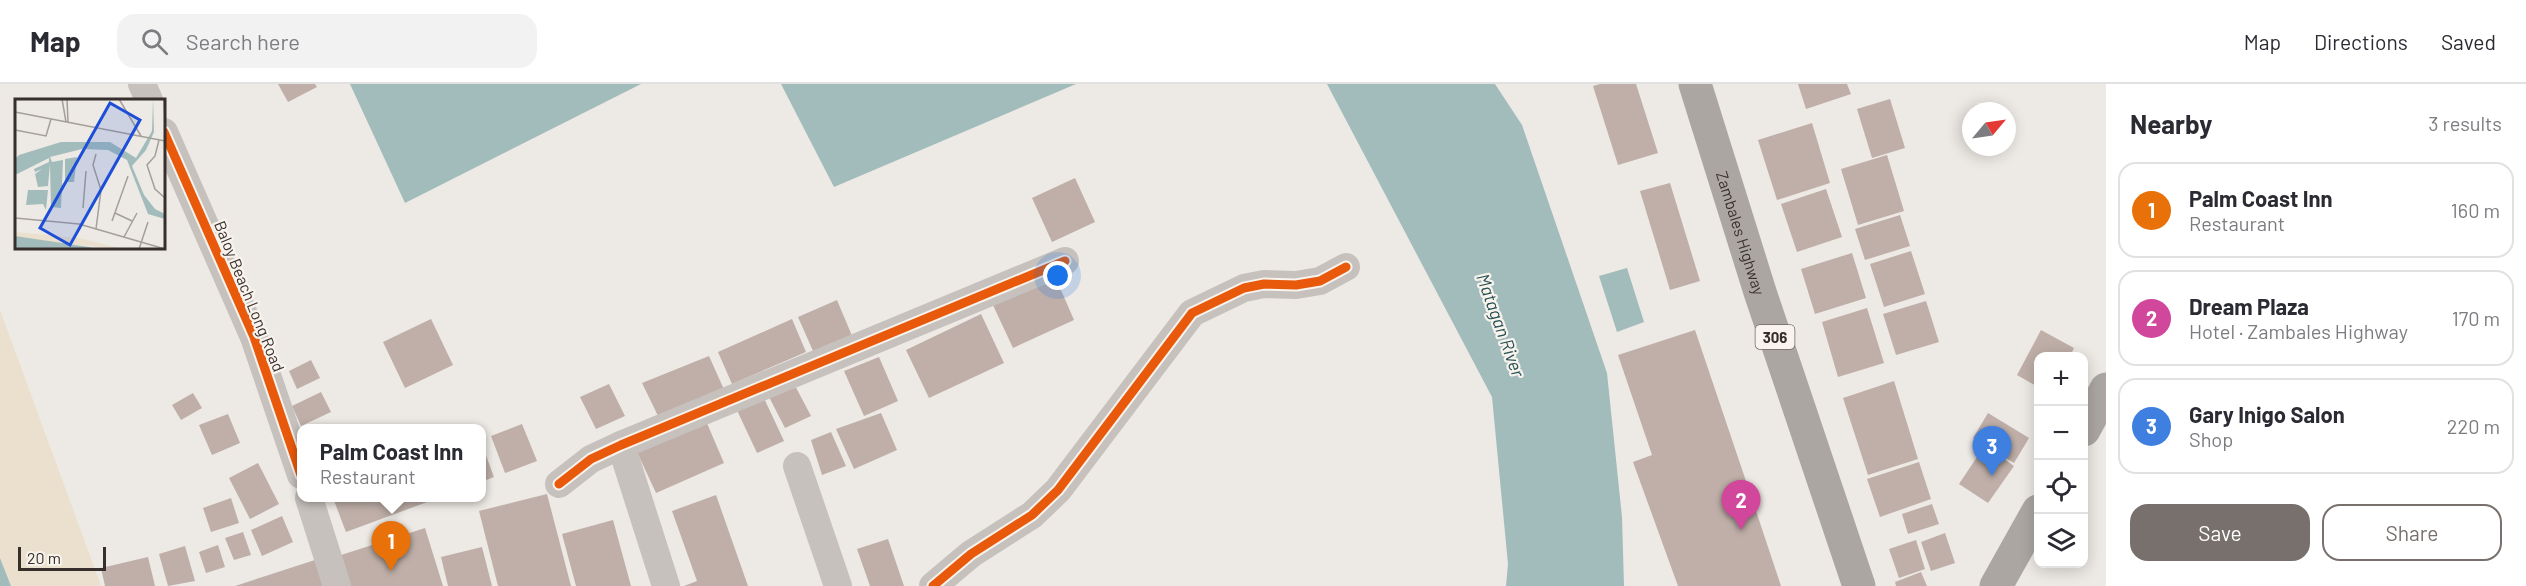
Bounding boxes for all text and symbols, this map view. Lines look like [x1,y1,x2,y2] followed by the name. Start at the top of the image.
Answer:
[117,14,537,68] search box
[30,24,81,58] text: Map
[138,25,171,58] icon: search
[186,28,300,54] text: Search here
[2244,29,2281,54] text: Map
[2314,29,2408,54] text: Directions
[2441,29,2496,54] text: Saved
[15,99,165,249] inset map
[1962,102,2016,156] north arrow
[2130,108,2212,139] text: Nearby
[2428,111,2502,135] text: 3 results
[1713,169,1770,298] street label: Zambales Highway
[2189,185,2333,211] text: Palm Coast Inn
[2148,198,2155,222] text: 1
[2451,198,2500,222] text: 160 m
[2189,211,2285,235] text: Restaurant
[211,218,289,374] street label: Baloy Beach Long Road
[1043,261,1072,290] your location
[1472,270,1530,380] water label: Matagan River
[2189,293,2309,319] text: Dream Plaza
[2146,306,2157,330] text: 2
[2452,306,2500,330] text: 170 m
[2189,319,2408,343] text: Hotel · Zambales Highway
[1756,325,1794,349] road number: 306
[2034,352,2088,568] map controls
[2034,352,2088,406] button: +
[2189,401,2345,427] text: Gary Inigo Salon
[2034,406,2088,460] button: −
[2146,414,2157,438] text: 3
[2447,414,2500,438] text: 220 m
[297,424,486,502] popup
[1972,426,2012,476] pin: 3
[2189,427,2233,451] text: Shop
[320,438,463,464] text: Palm Coast Inn
[2034,460,2088,514] button: locate
[320,464,416,488] text: Restaurant
[1722,480,1760,530] pin: 2
[2130,504,2310,561] button: Save
[2322,504,2502,561] button: Share
[2034,514,2088,568] button: layers
[372,522,410,571] pin: 1
[18,544,106,572] scale bar
[27,548,61,567] text: 20 m

